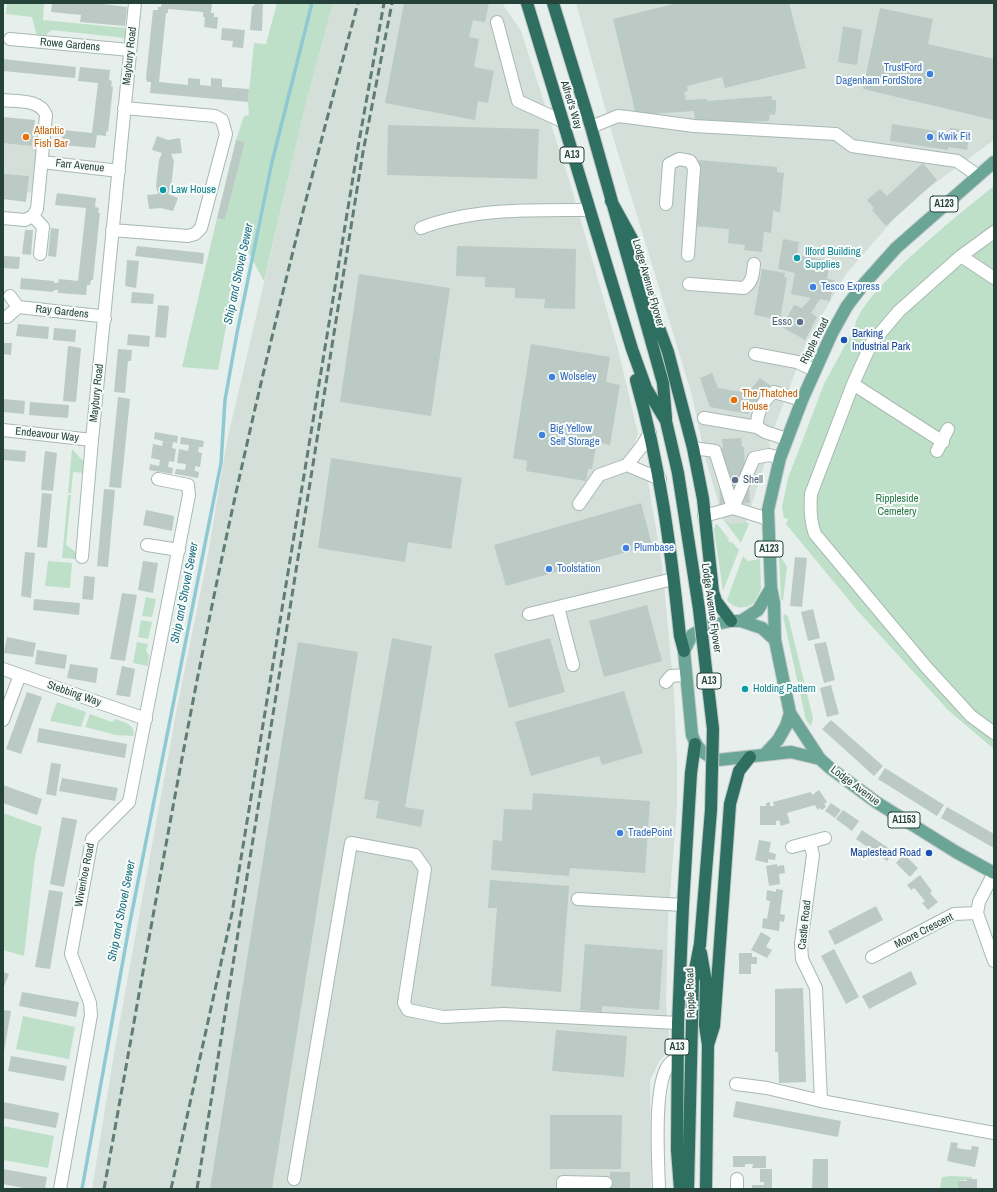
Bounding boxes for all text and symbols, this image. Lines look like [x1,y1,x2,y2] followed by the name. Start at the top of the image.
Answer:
[120,26,140,86] street label: Maybury Road
[39,36,101,54] street label: Rowe Gardens
[836,61,922,87] place label: TrustFord Dagenham FordStore
[925,69,935,79] marker: TrustFord Dagenham FordStore
[557,79,585,131] street label: Alfred's Way
[34,124,68,150] place label: Atlantic Fish Bar
[938,130,971,144] place label: Kwik Fit
[21,132,31,142] marker: Atlantic Fish Bar
[925,132,935,142] marker: Kwik Fit
[560,147,584,163] road number: A13
[55,157,105,175] street label: Farr Avenue
[171,183,216,197] place label: Law House
[158,185,168,195] marker: Law House
[930,196,958,212] road number: A123
[221,222,257,326] water label: Ship and Shovel Sewer
[629,238,667,328] street label: Lodge Avenue Flyover
[805,245,861,271] place label: Ilford Building Supplies
[792,253,802,263] marker: Ilford Building Supplies
[821,280,880,294] place label: Tesco Express
[808,282,818,292] marker: Tesco Express
[35,303,89,321] street label: Ray Gardens
[772,315,792,329] place label: Esso
[798,316,832,366] street label: Ripple Road
[795,317,805,327] marker: Esso
[852,327,910,353] place label: Barking Industrial Park
[839,335,849,345] marker: Barking Industrial Park
[87,363,107,423] street label: Maybury Road
[560,370,596,384] place label: Wolseley
[547,372,557,382] marker: Wolseley
[742,387,798,413] place label: The Thatched House
[729,395,739,405] marker: The Thatched House
[550,422,600,448] place label: Big Yellow Self Storage
[15,425,79,445] street label: Endeavour Way
[537,430,547,440] marker: Big Yellow Self Storage
[743,473,763,487] place label: Shell
[730,475,740,485] marker: Shell
[875,492,919,518] park label: Rippleside Cemetery
[168,541,202,645] water label: Ship and Shovel Sewer
[634,541,674,555] place label: Plumbase
[755,541,783,557] road number: A123
[621,543,631,553] marker: Plumbase
[557,562,601,576] place label: Toolstation
[698,562,724,654] street label: Lodge Avenue Flyover
[544,564,554,574] marker: Toolstation
[697,673,721,689] road number: A13
[45,679,103,709] street label: Stebbing Way
[753,682,816,696] place label: Holding Pattern
[740,684,750,694] marker: Holding Pattern
[828,763,882,809] street label: Lodge Avenue
[888,812,920,828] road number: A1153
[628,826,672,840] place label: TradePoint
[615,828,625,838] marker: TradePoint
[72,842,98,908] street label: Wivenhoe Road
[850,846,921,860] place label: Maplestead Road
[924,848,934,858] marker: Maplestead Road
[105,859,139,963] water label: Ship and Shovel Sewer
[796,900,814,950] street label: Castle Road
[892,911,956,951] street label: Moore Crescent
[684,968,698,1018] street label: Ripple Road
[665,1039,689,1055] road number: A13

